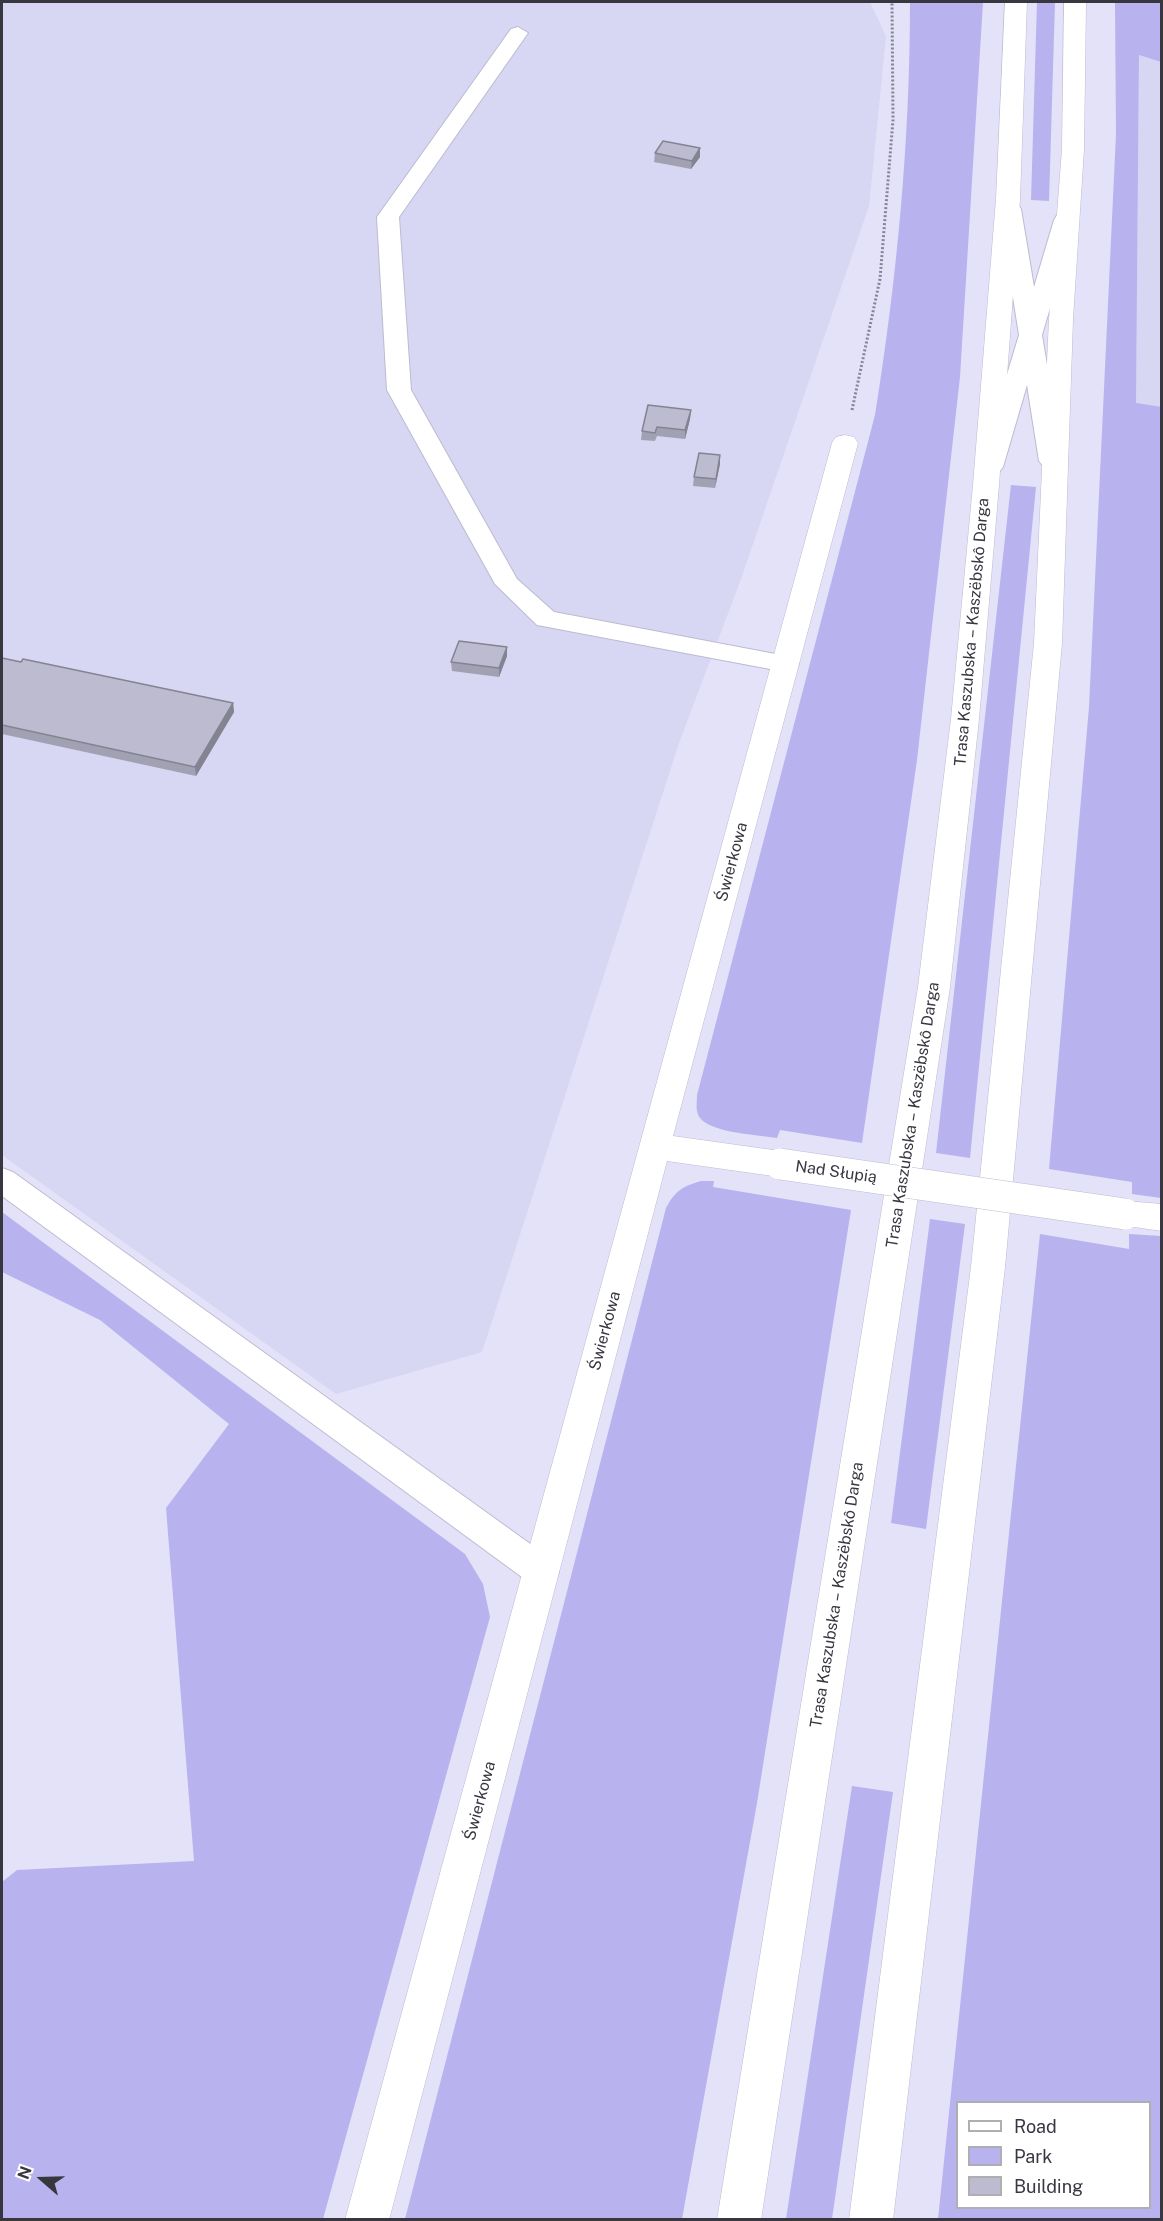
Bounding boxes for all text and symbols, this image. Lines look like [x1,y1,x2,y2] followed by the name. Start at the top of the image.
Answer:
[951,497,993,767] street label: Trasa Kaszubska – Kaszëbskô Darga
[712,820,752,904] street label: Świerkowa
[882,981,944,1249] street label: Trasa Kaszubska – Kaszëbskô Darga
[794,1157,878,1187] street label: Nad Słupią
[585,1289,625,1373] street label: Świerkowa
[806,1461,868,1729] street label: Trasa Kaszubska – Kaszëbskô Darga
[460,1759,500,1843] street label: Świerkowa
[956,2101,1151,2209] legend
[1014,2116,1057,2137] text: Road
[1014,2146,1052,2167] text: Park
[12,2149,72,2209] north arrow
[14,2164,36,2182] text: N
[1014,2176,1083,2197] text: Building

